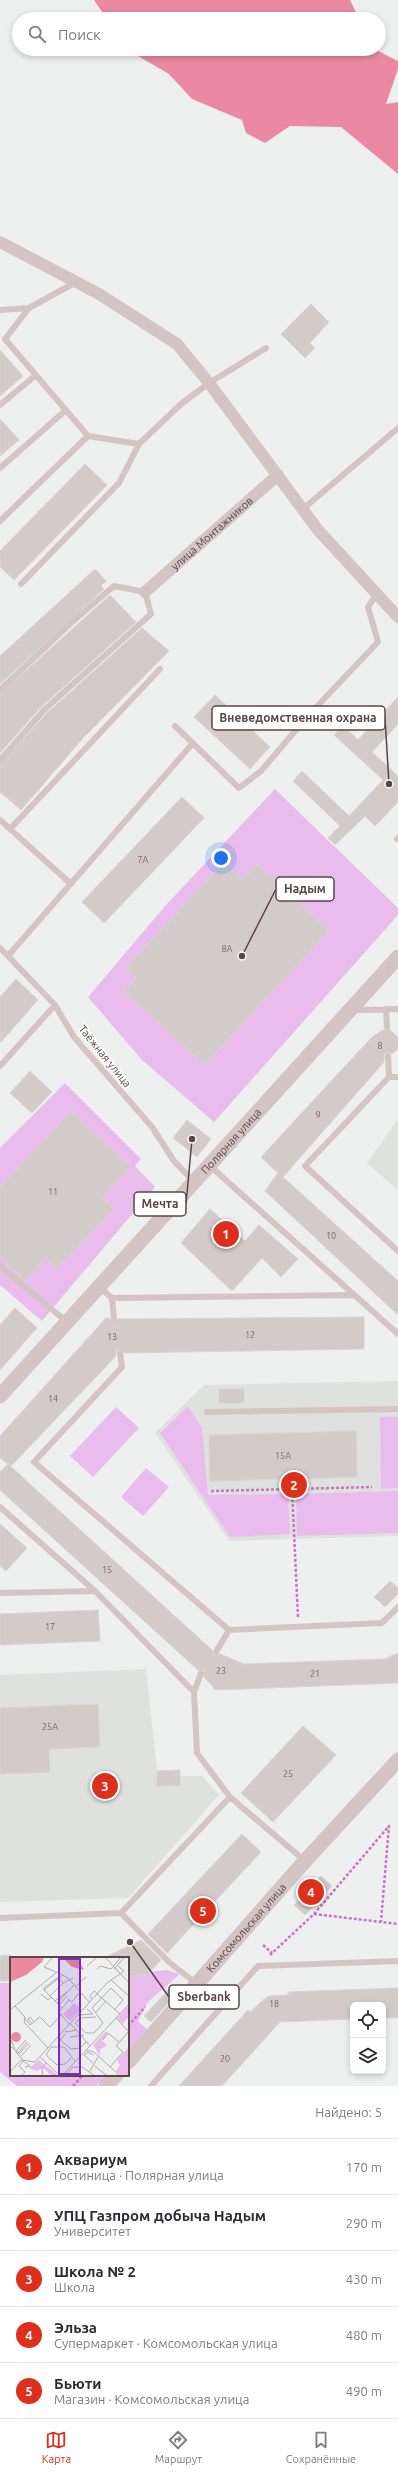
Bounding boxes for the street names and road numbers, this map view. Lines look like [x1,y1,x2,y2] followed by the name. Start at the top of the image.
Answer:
[169,494,255,572] street label: улица Монтажников
[76,1023,134,1089] street label: Таёжная улица
[199,1106,264,1176] street label: Полярная улица
[204,1881,289,1974] street label: Комсомольская улица

